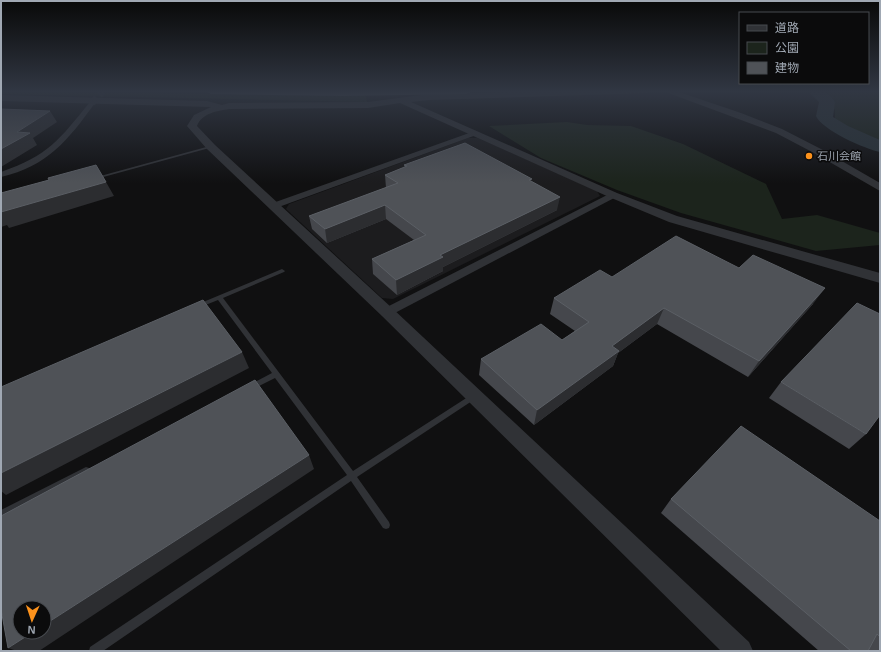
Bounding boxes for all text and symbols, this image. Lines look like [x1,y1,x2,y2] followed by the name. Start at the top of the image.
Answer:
[739,12,869,84] legend
[775,21,799,35] text: 道路
[775,41,799,55] text: 公園
[775,61,799,75] text: 建物
[817,150,861,162] place label: 石川会館
[804,151,814,161] marker: 石川会館
[12,600,52,640] north arrow
[27,624,36,636] text: N

